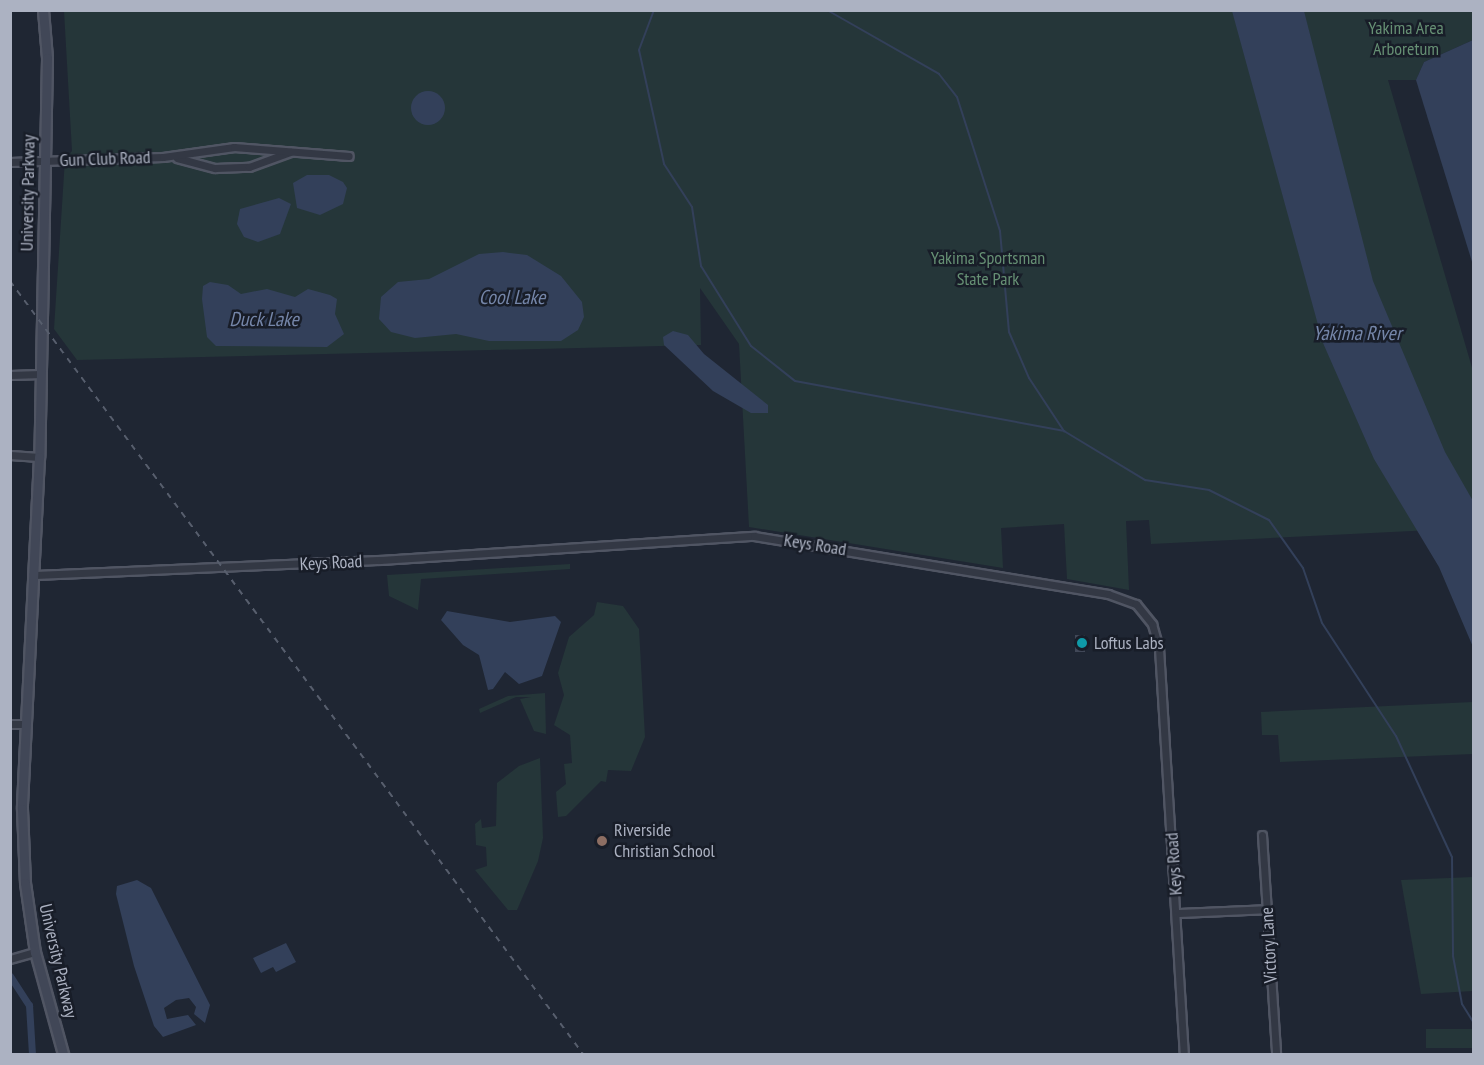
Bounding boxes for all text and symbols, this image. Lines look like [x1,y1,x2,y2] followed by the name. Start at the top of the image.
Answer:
[1368,18,1444,60] park label: Yakima Area Arboretum
[16,134,40,252] street label: University Parkway
[59,147,151,171] street label: Gun Club Road
[931,248,1045,290] park label: Yakima Sportsman State Park
[479,285,545,309] water label: Cool Lake
[229,307,299,331] water label: Duck Lake
[1313,321,1401,345] water label: Yakima River
[782,529,848,561] street label: Keys Road
[299,551,363,575] street label: Keys Road
[1094,632,1164,654] place label: Loftus Labs
[1075,636,1089,650] marker: Loftus Labs
[614,820,715,862] place label: Riverside Christian School
[1161,832,1187,896] street label: Keys Road
[595,834,609,848] marker: Riverside Christian School
[34,901,82,1021] street label: University Parkway
[1256,906,1282,984] street label: Victory Lane

